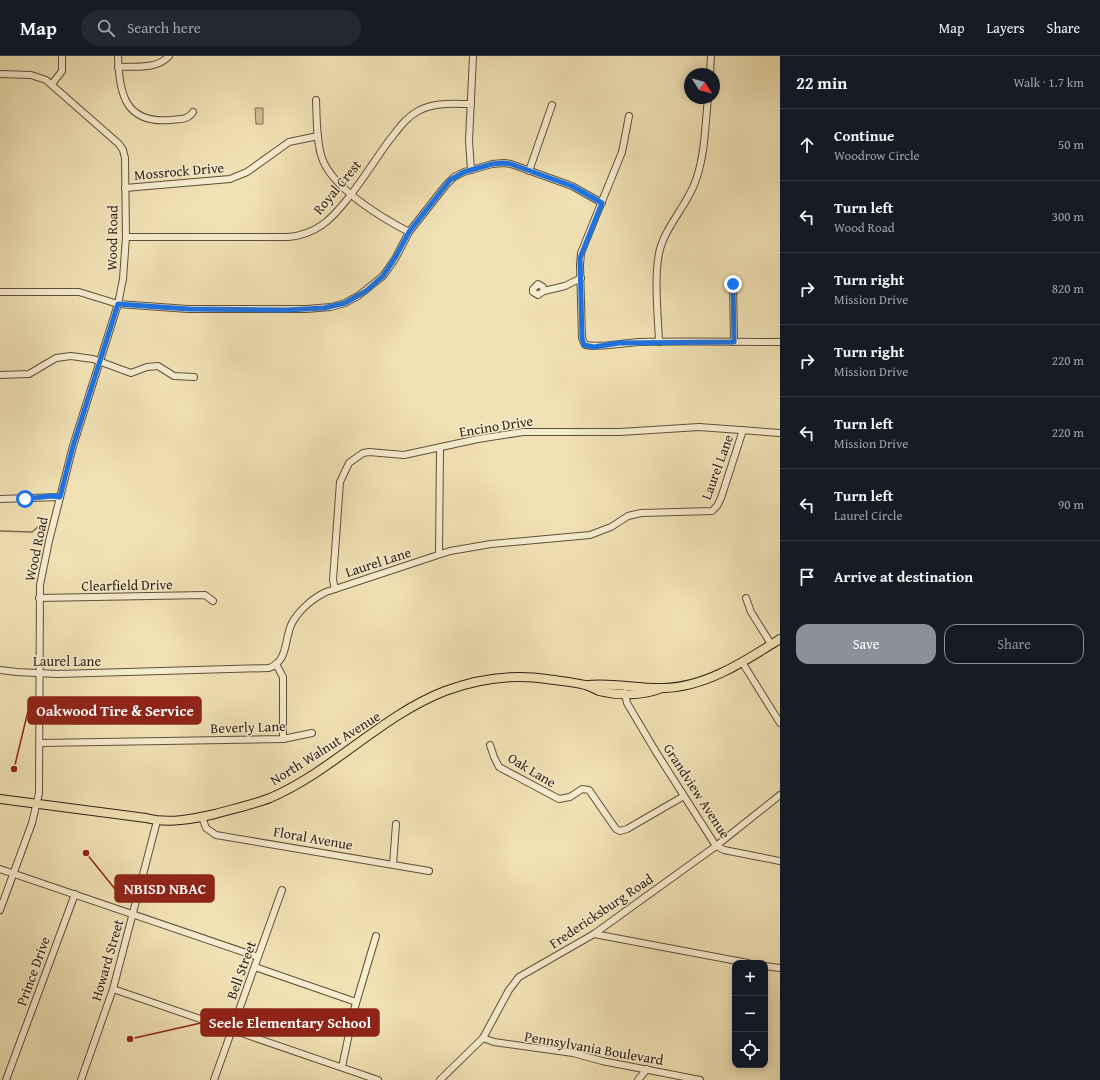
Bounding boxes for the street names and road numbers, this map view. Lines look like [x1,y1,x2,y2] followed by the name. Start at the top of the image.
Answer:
[308,155,366,219] street label: Royal Crest
[133,157,225,185] street label: Mossrock Drive
[101,205,123,271] street label: Wood Road
[458,410,535,442] street label: Encino Drive
[696,431,738,502] street label: Laurel Lane
[19,514,53,583] street label: Wood Road
[343,542,414,582] street label: Laurel Lane
[81,574,173,596] street label: Clearfield Drive
[33,651,101,671] street label: Laurel Lane
[266,706,384,790] street label: North Walnut Avenue
[210,716,286,738] street label: Beverly Lane
[659,740,735,843] street label: Grandview Avenue
[504,748,560,792] street label: Oak Lane
[272,821,355,855] street label: Floral Avenue
[545,869,657,953] street label: Fredericksburg Road
[86,917,128,1003] street label: Howard Street
[11,933,55,1008] street label: Prince Drive
[221,938,261,1002] street label: Bell Street
[523,1026,666,1070] street label: Pennsylvania Boulevard

